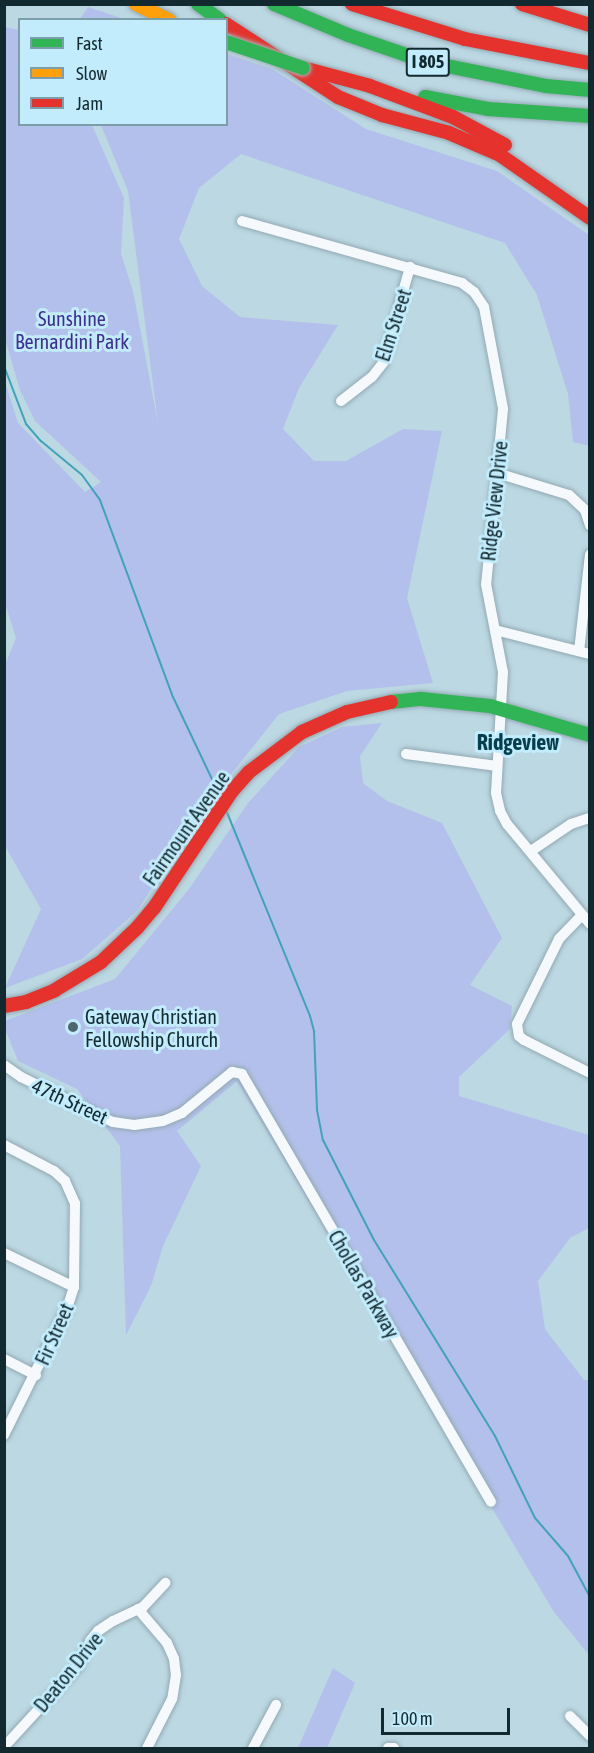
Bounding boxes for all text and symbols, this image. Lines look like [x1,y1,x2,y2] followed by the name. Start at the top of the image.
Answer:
[18,18,228,126] legend
[76,33,103,54] text: Fast
[406,47,450,77] road number: I 805
[76,63,107,84] text: Slow
[76,93,103,114] text: Jam
[370,286,416,364] street label: Elm Street
[15,307,129,354] park label: Sunshine Bernardini Park
[476,440,512,562] street label: Ridge View Drive
[477,730,559,756] district label: Ridgeview
[138,766,234,890] street label: Fairmount Avenue
[85,1004,218,1051] place label: Gateway Christian Fellowship Church
[66,1020,80,1034] marker: Gateway Christian Fellowship Church
[28,1073,112,1129] street label: 47th Street
[323,1226,405,1342] street label: Chollas Parkway
[30,1299,78,1369] street label: Fir Street
[29,1627,107,1717] street label: Deaton Drive
[384,1696,513,1734] scale bar
[392,1708,433,1729] text: 100 m

